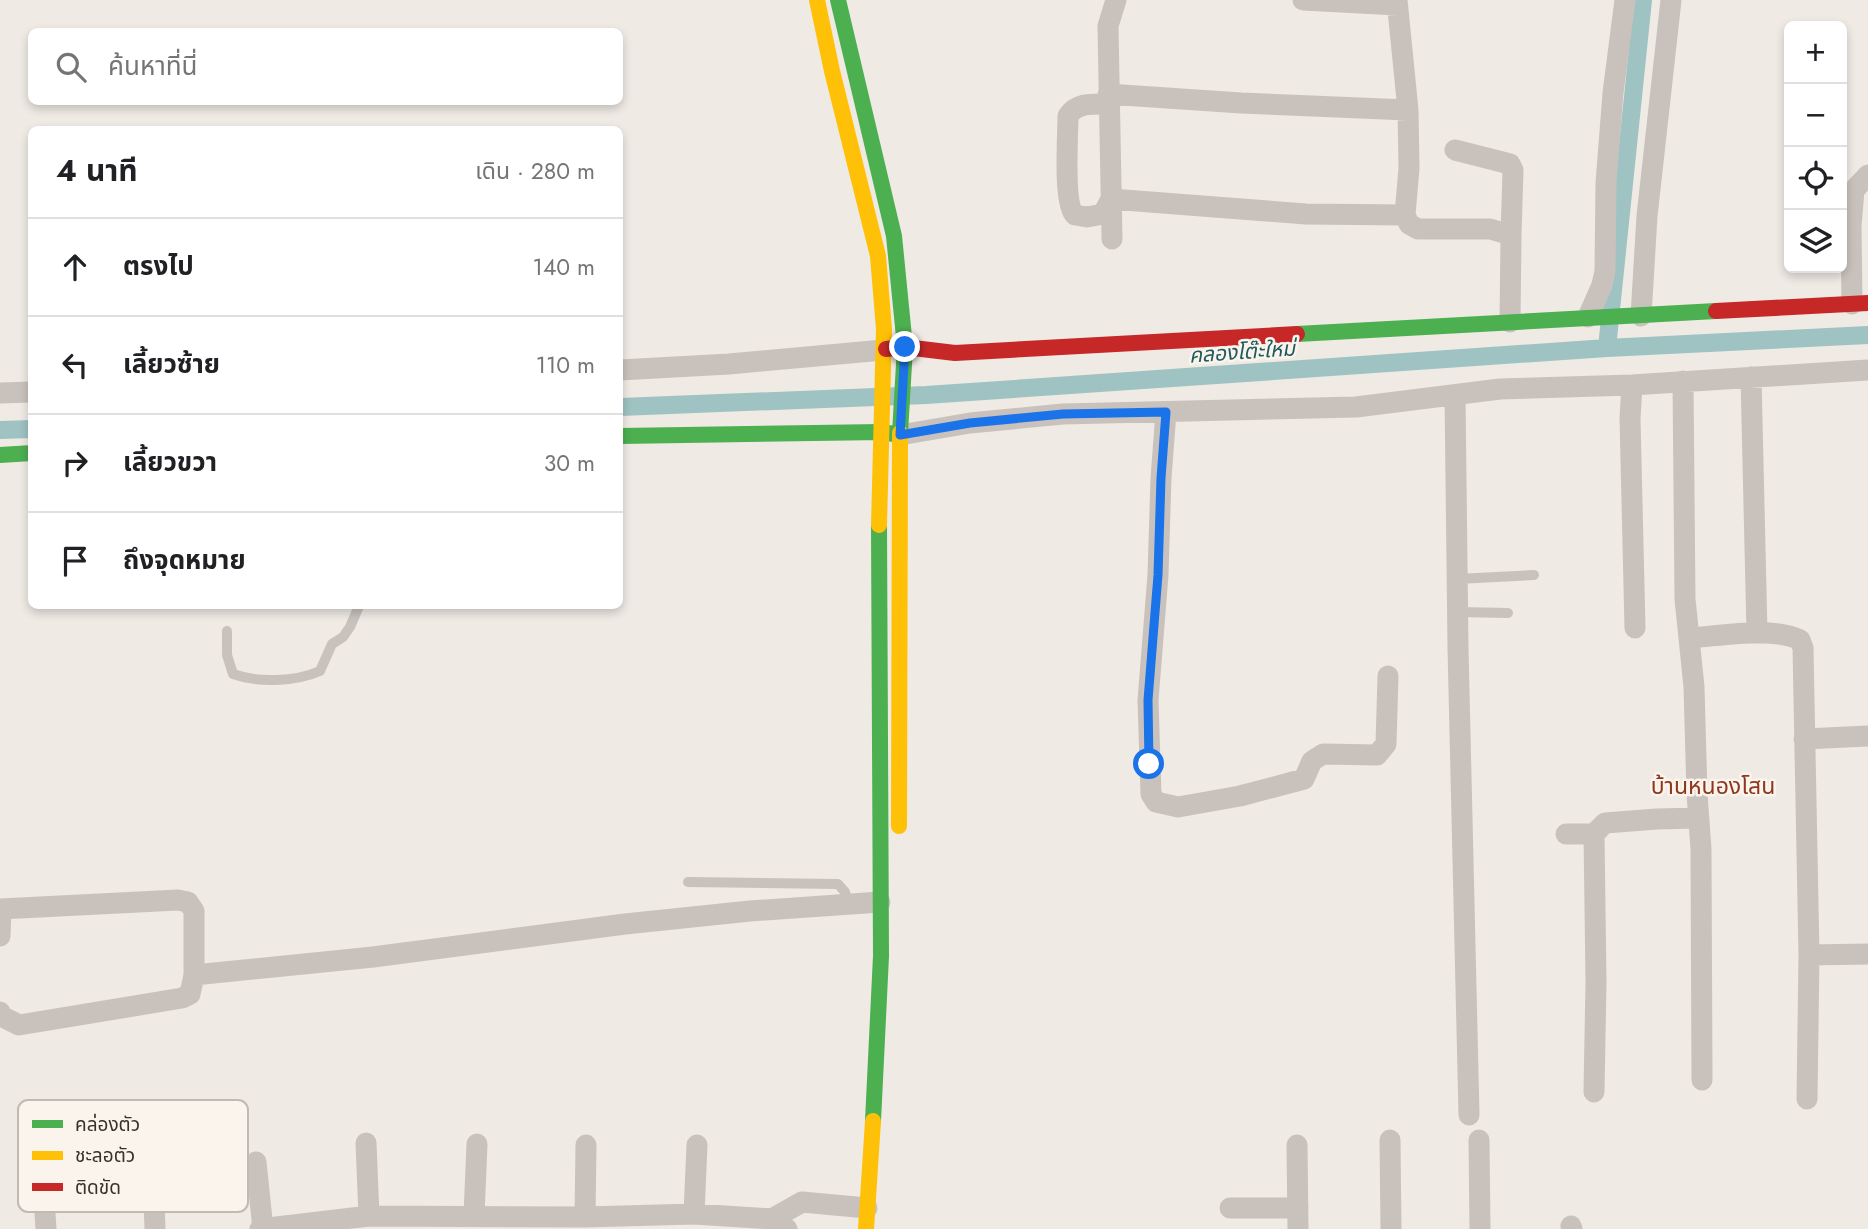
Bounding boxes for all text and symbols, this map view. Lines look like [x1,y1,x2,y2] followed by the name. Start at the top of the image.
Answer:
[1784,21,1847,273] map controls
[1784,21,1847,84] button: +
[28,28,623,105] search box
[108,47,198,85] text: ค้นหาที่นี่
[52,48,90,86] icon: search
[1784,84,1847,147] button: −
[1784,147,1847,210] button: locate
[56,149,138,192] text: 4 นาที
[475,154,595,188] text: เดิน · 280 m
[1784,210,1847,273] button: layers
[123,247,194,285] text: ตรงไป
[56,248,94,286] icon: ahead
[533,250,595,284] text: 140 m
[889,331,920,362] route end
[1188,333,1299,371] water label: คลองโต๊ะใหม่
[123,345,220,383] text: เลี้ยวซ้าย
[56,346,94,384] icon: left
[536,348,595,382] text: 110 m
[123,443,217,481] text: เลี้ยวขวา
[56,444,94,482] icon: right
[544,446,595,480] text: 30 m
[123,541,246,579] text: ถึงจุดหมาย
[56,542,94,580] icon: arrive
[1133,748,1164,779] route start
[1651,769,1775,803] district label: บ้านหนองโสน
[18,1100,248,1212] legend
[75,1111,140,1138] text: คล่องตัว
[75,1142,135,1169] text: ชะลอตัว
[75,1174,121,1201] text: ติดขัด

